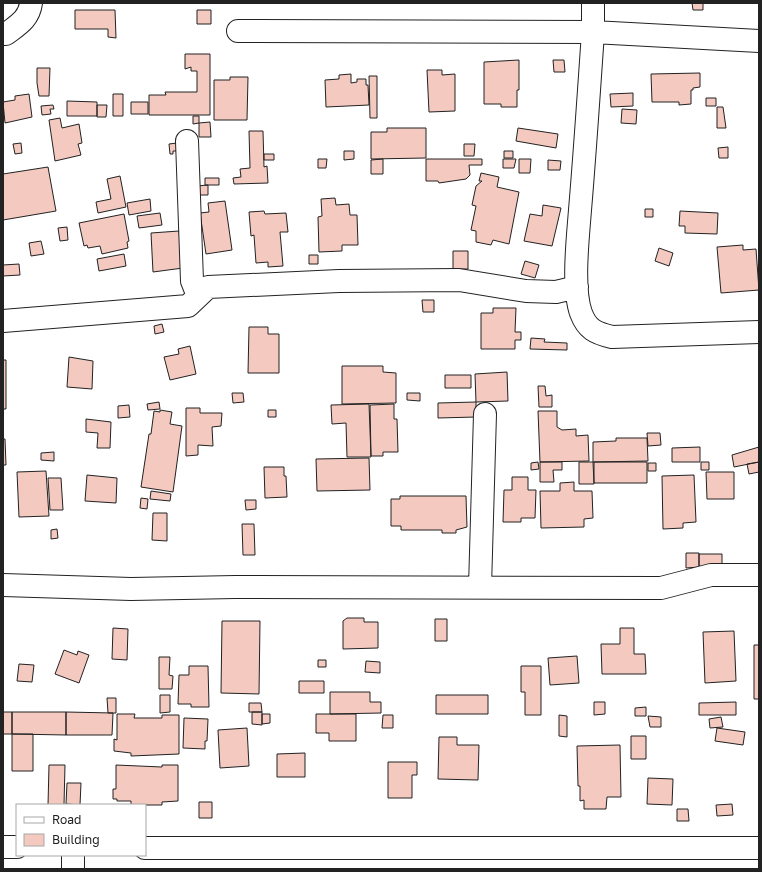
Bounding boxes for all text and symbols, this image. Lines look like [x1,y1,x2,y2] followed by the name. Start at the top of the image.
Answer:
[16,804,146,856] legend
[52,812,81,827] text: Road
[52,832,100,847] text: Building

